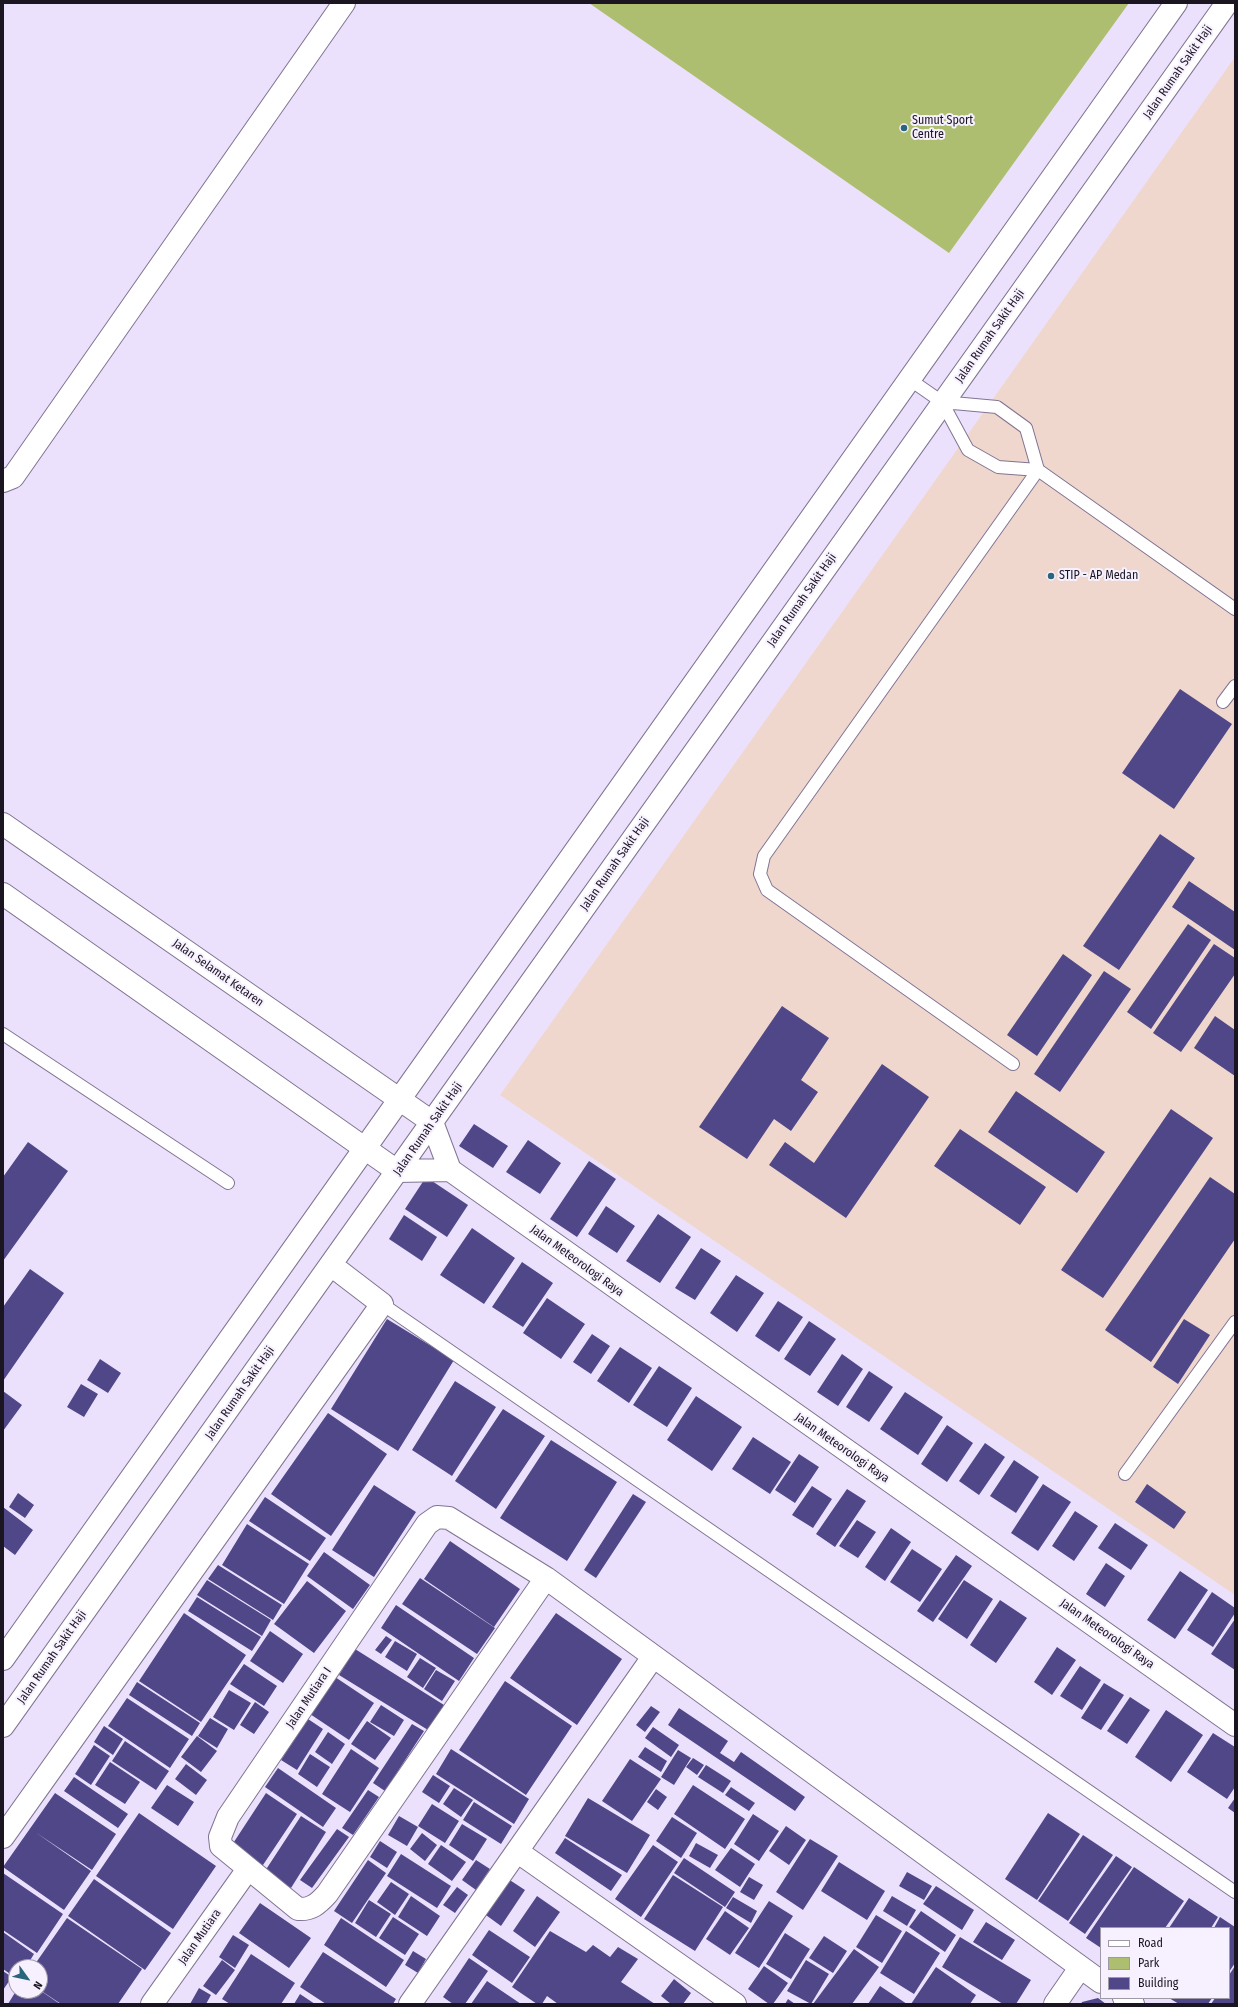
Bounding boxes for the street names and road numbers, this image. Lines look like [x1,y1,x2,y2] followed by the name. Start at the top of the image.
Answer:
[1140,23,1216,121] street label: Jalan Rumah Sakit Haji
[952,287,1028,385] street label: Jalan Rumah Sakit Haji
[764,551,840,649] street label: Jalan Rumah Sakit Haji
[577,815,653,913] street label: Jalan Rumah Sakit Haji
[170,936,266,1010] street label: Jalan Selamat Ketaren
[390,1080,466,1178] street label: Jalan Rumah Sakit Haji
[528,1222,626,1300] street label: Jalan Meteorologi Raya
[202,1344,278,1442] street label: Jalan Rumah Sakit Haji
[792,1410,892,1486] street label: Jalan Meteorologi Raya
[1057,1596,1157,1672] street label: Jalan Meteorologi Raya
[14,1608,90,1706] street label: Jalan Rumah Sakit Haji
[283,1665,335,1731] street label: Jalan Mutiara I
[176,1906,224,1968] street label: Jalan Mutiara

